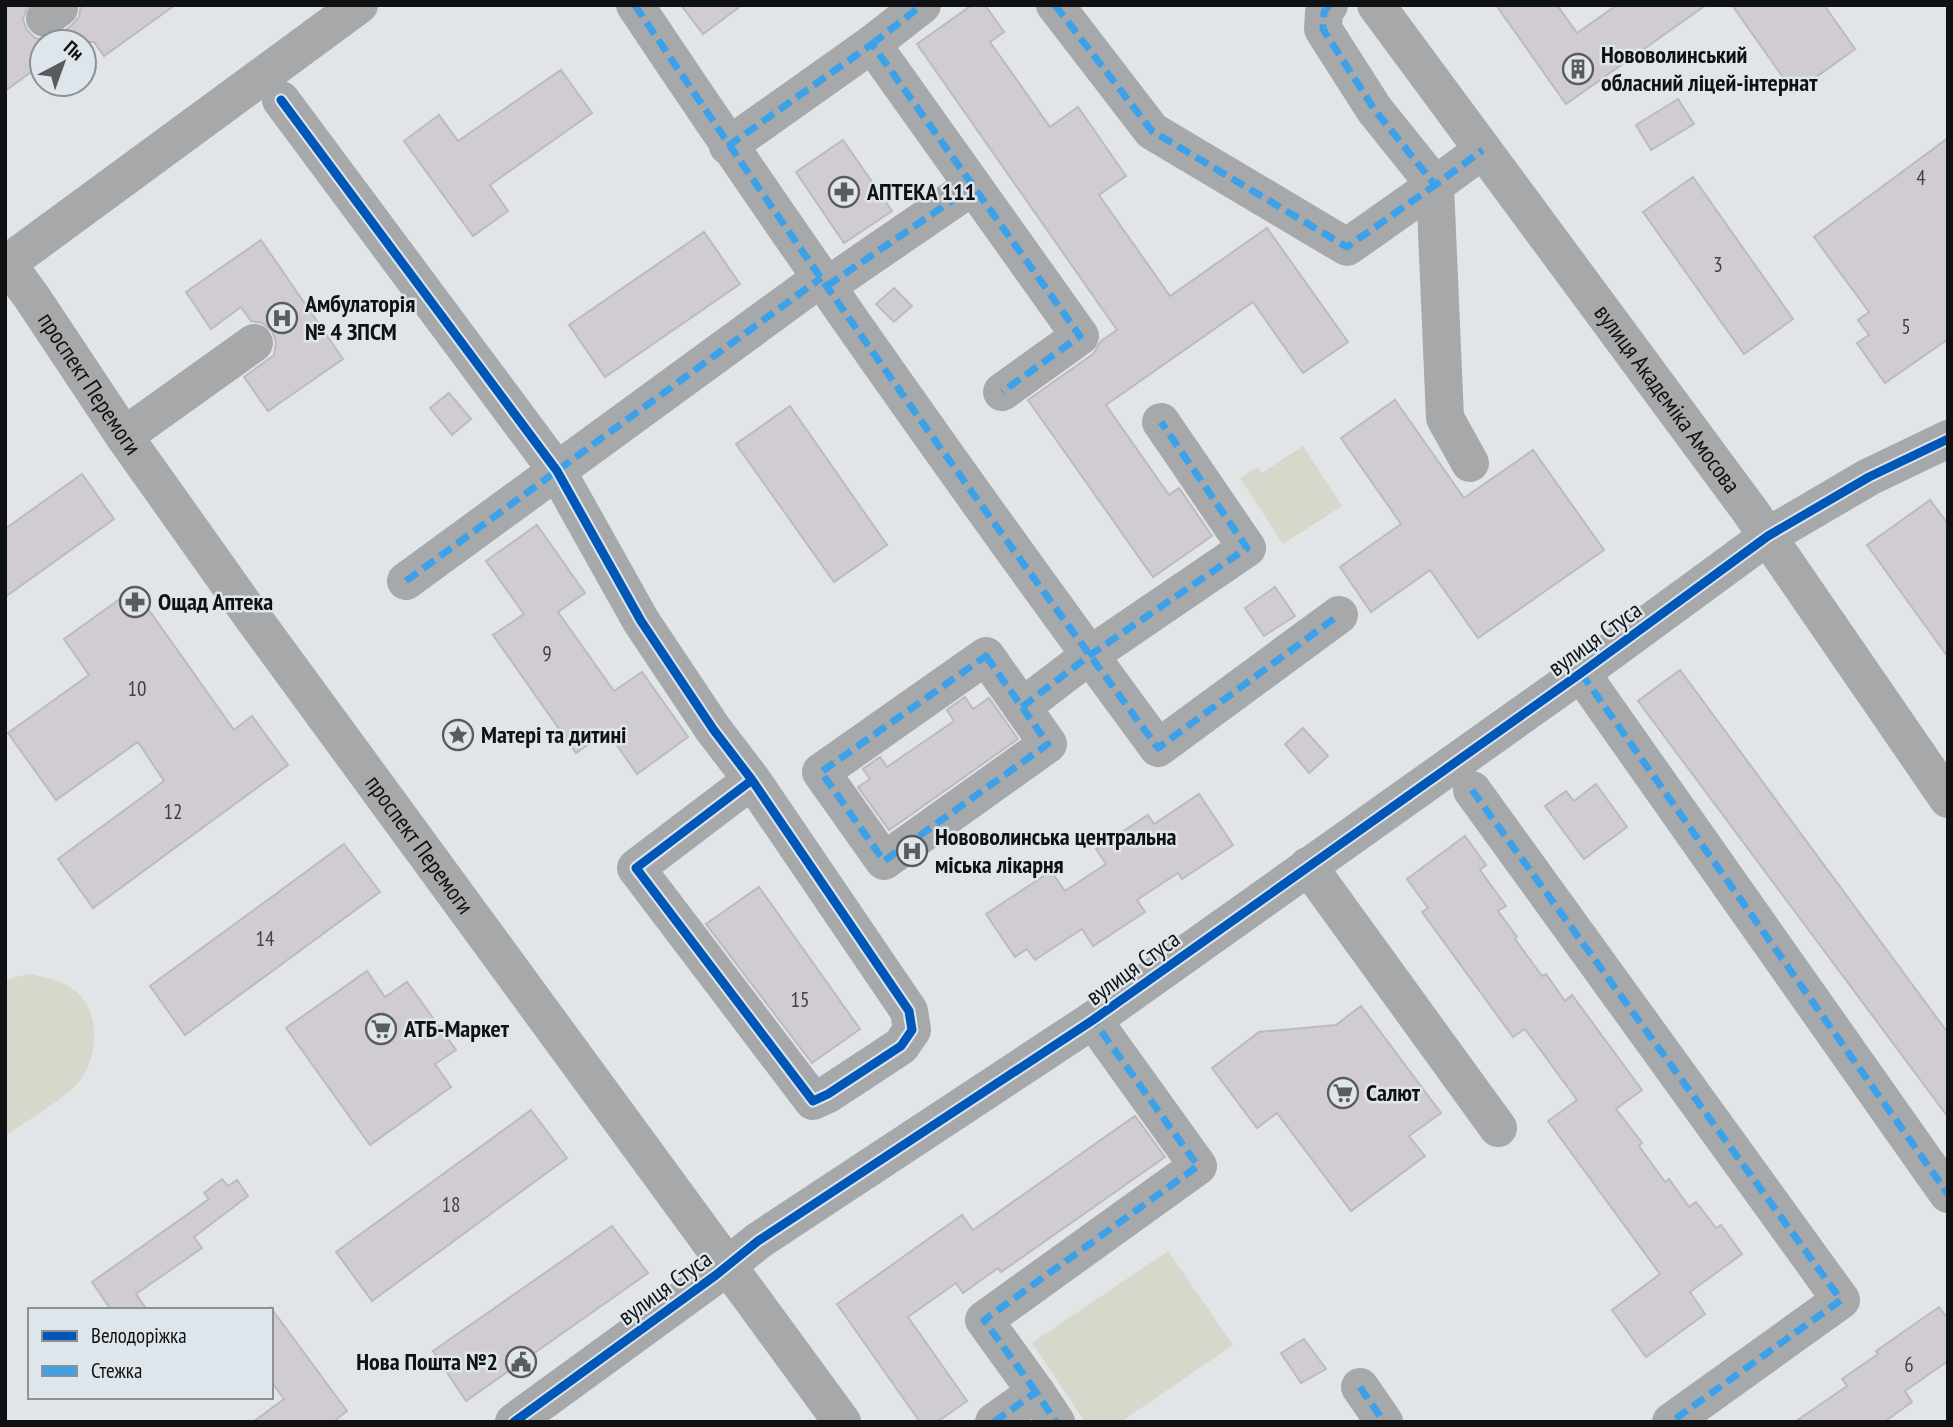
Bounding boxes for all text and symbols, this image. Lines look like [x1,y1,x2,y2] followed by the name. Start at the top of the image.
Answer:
[28,28,98,98] north arrow
[59,35,89,65] text: Пн
[1601,39,1818,98] place label: Нововолинський обласний ліцей-інтернат
[1561,52,1595,86] building icon: Нововолинський обласний ліцей-інтернат
[1916,164,1926,191] house number: 4
[827,175,861,209] pharmacy icon: АПТЕКА 111
[866,176,976,207] place label: АПТЕКА 111
[1713,251,1723,278] house number: 3
[304,288,415,347] place label: Амбулаторія № 4 ЗПСМ
[1588,298,1748,499] street label: вулиця Академіка Амосова
[265,301,299,335] hospital icon: Амбулаторія № 4 ЗПСМ
[31,306,148,461] street label: проспект Перемоги
[1901,313,1911,340] house number: 5
[118,585,152,619] pharmacy icon: Ощад Аптека
[158,586,273,617] place label: Ощад Аптека
[1542,594,1648,683] street label: вулиця Стуса
[542,640,552,667] house number: 9
[128,675,146,702] house number: 10
[441,718,475,752] place icon: Матері та дитині
[481,719,626,750] place label: Матері та дитині
[358,769,481,920] street label: проспект Перемоги
[164,798,182,825] house number: 12
[935,821,1177,880] place label: Нововолинська центральна міська лікарня
[895,834,929,868] hospital icon: Нововолинська центральна міська лікарня
[1080,923,1186,1012] street label: вулиця Стуса
[256,925,275,952] house number: 14
[791,986,809,1013] house number: 15
[364,1012,398,1046] supermarket icon: АТБ-Маркет
[403,1013,510,1044] place label: АТБ-Маркет
[1326,1076,1360,1110] supermarket icon: Салют
[1366,1077,1421,1108] place label: Салют
[442,1191,460,1218] house number: 18
[612,1243,718,1332] street label: вулиця Стуса
[28,1308,273,1399] legend
[91,1322,187,1349] text: Велодоріжка
[504,1345,538,1379] public building icon: Нова Пошта №2
[356,1346,498,1377] place label: Нова Пошта №2
[1904,1351,1914,1378] house number: 6
[91,1357,142,1384] text: Стежка

